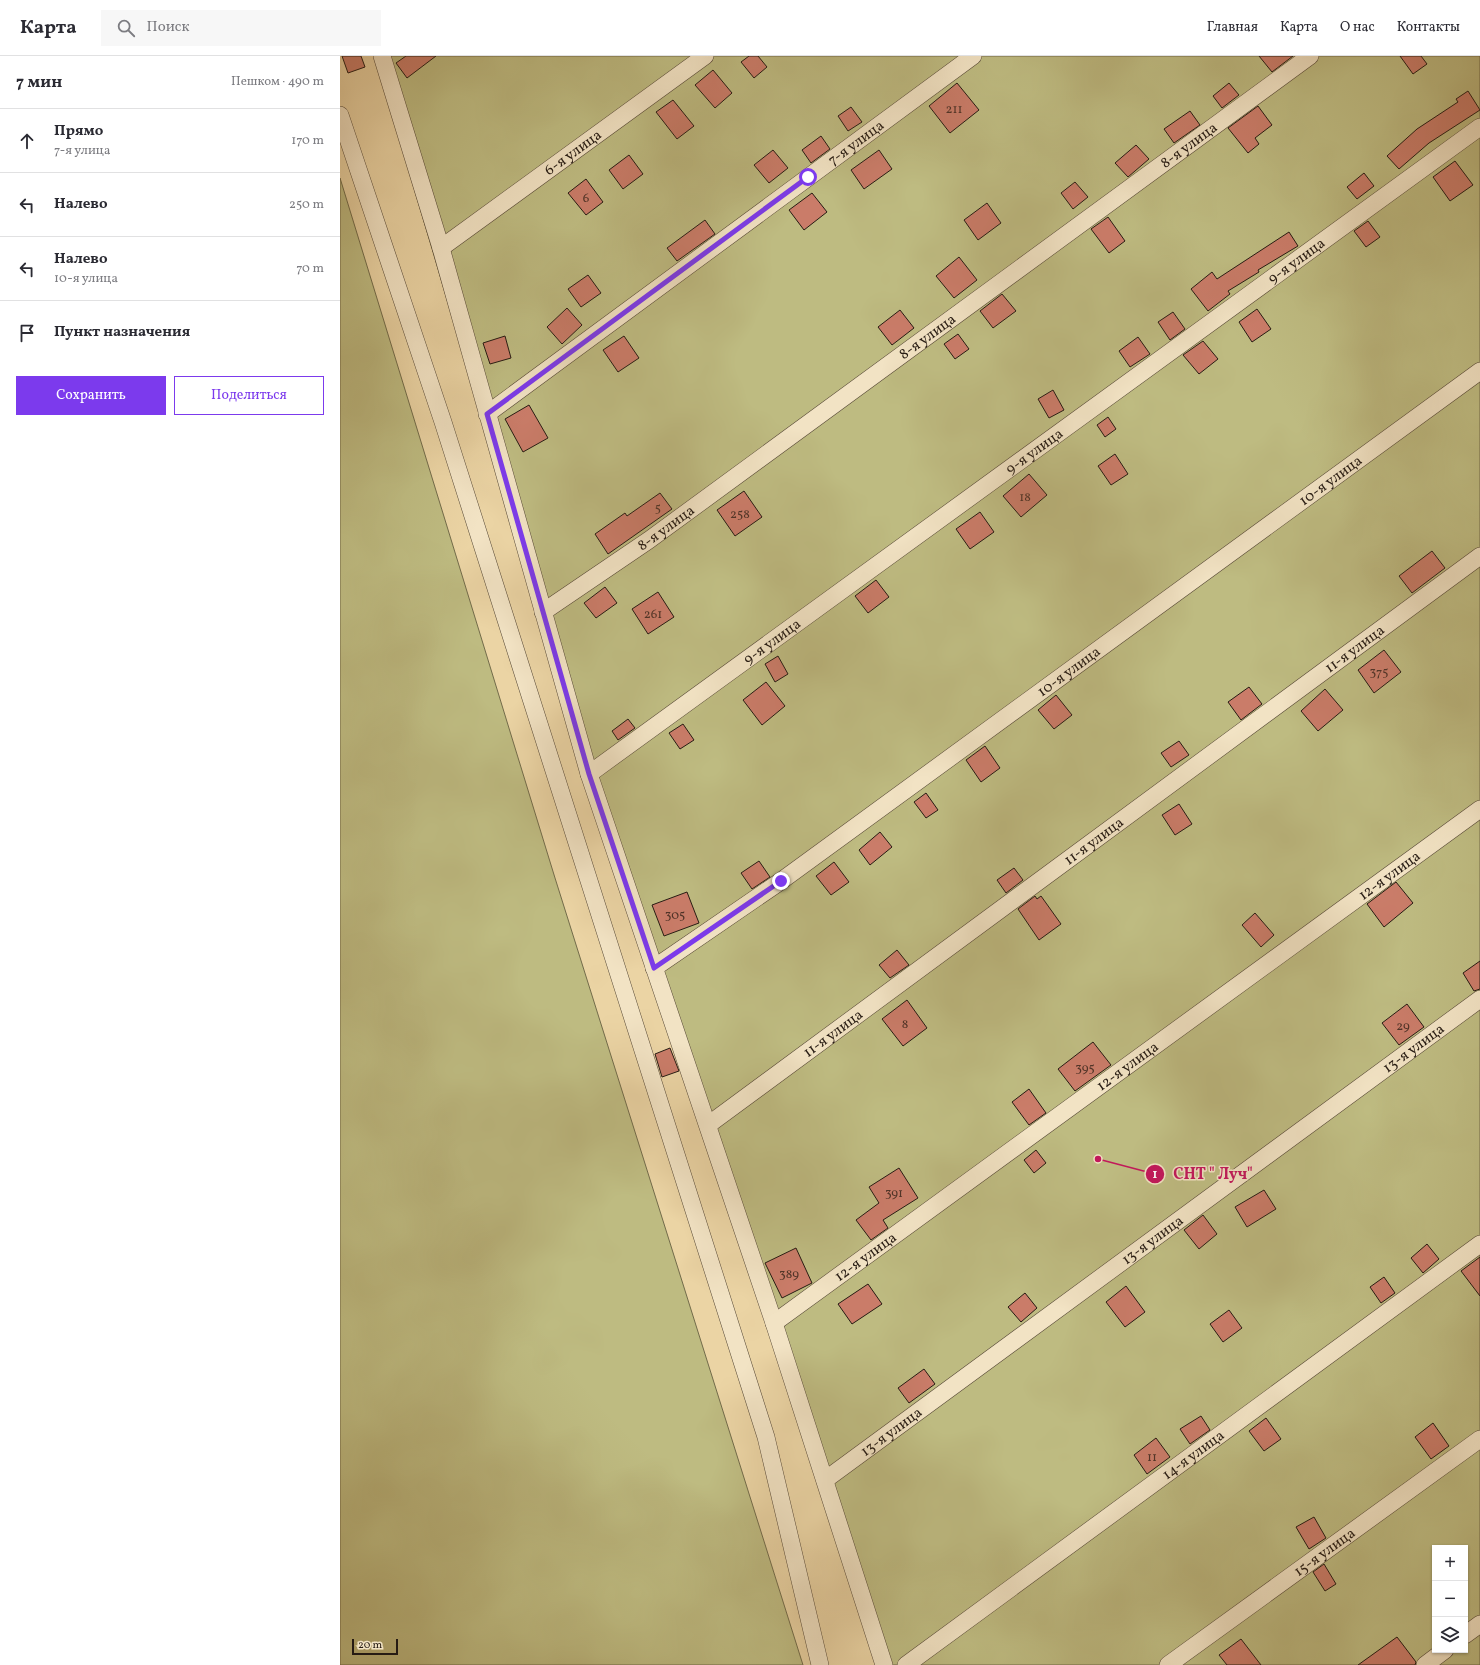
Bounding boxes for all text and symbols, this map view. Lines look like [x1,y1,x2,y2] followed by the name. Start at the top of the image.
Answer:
[101,10,381,46] search box
[20,15,77,41] text: Карта
[115,17,137,39] icon: search
[147,17,190,38] text: Поиск
[1207,18,1258,37] text: Главная
[1280,18,1318,37] text: Карта
[1340,18,1375,37] text: О нас
[1397,18,1460,37] text: Контакты
[16,71,62,94] text: 7 мин
[231,73,324,91] text: Пешком · 490 m
[945,101,963,119] house number: 211
[824,116,889,171] street label: 7-я улица
[1157,118,1222,174] street label: 8-я улица
[54,121,103,142] text: Прямо
[541,125,607,181] street label: 6-я улица
[16,130,38,152] icon: ahead
[291,132,324,150] text: 170 m
[54,142,110,160] text: 7-я улица
[799,168,817,186] route start
[583,190,590,208] house number: 6
[16,194,38,216] icon: left
[54,194,108,215] text: Налево
[289,196,324,214] text: 250 m
[1264,234,1330,290] street label: 9-я улица
[54,249,108,270] text: Налево
[16,258,38,280] icon: left
[296,260,324,278] text: 70 m
[54,270,118,288] text: 10-я улица
[895,309,961,365] street label: 8-я улица
[16,322,38,344] icon: arrive
[54,322,190,343] text: Пункт назначения
[16,376,166,415] button: Сохранить
[174,376,324,415] button: Поделиться
[1002,424,1068,480] street label: 9-я улица
[1295,451,1367,512] street label: 10-я улица
[1019,489,1031,507] house number: 18
[655,500,661,518] house number: 5
[634,501,700,557] street label: 8-я улица
[730,506,750,524] house number: 258
[644,606,662,624] house number: 261
[740,614,806,671] street label: 9-я улица
[1321,621,1390,679] street label: 11-я улица
[1034,642,1106,703] street label: 10-я улица
[1369,664,1389,682] house number: 375
[1060,813,1129,871] street label: 11-я улица
[1355,847,1426,906] street label: 12-я улица
[772,872,790,890] route end
[665,907,685,925] house number: 305
[799,1005,868,1063] street label: 11-я улица
[902,1016,908,1034] house number: 8
[1396,1018,1410,1036] house number: 29
[1379,1019,1450,1079] street label: 13-я улица
[1093,1037,1164,1097] street label: 12-я улица
[1075,1060,1095,1078] house number: 395
[1145,1160,1261,1188] callout: СНТ " Луч"
[1173,1164,1253,1186] text: СНТ " Луч"
[1153,1167,1158,1183] text: 1
[885,1185,903,1203] house number: 391
[1118,1211,1188,1271] street label: 13-я улица
[831,1228,902,1287] street label: 12-я улица
[779,1266,799,1284] house number: 389
[857,1403,927,1462] street label: 13-я улица
[1158,1426,1229,1486] street label: 14-я улица
[1147,1449,1157,1467] house number: 11
[1290,1524,1360,1582] street label: 15-я улица
[1432,1545,1468,1653] map controls
[1432,1545,1468,1581] button: +
[1432,1581,1468,1617] button: −
[1432,1617,1468,1653] button: layers
[352,1637,398,1656] scale bar
[358,1638,382,1653] text: 20 m

